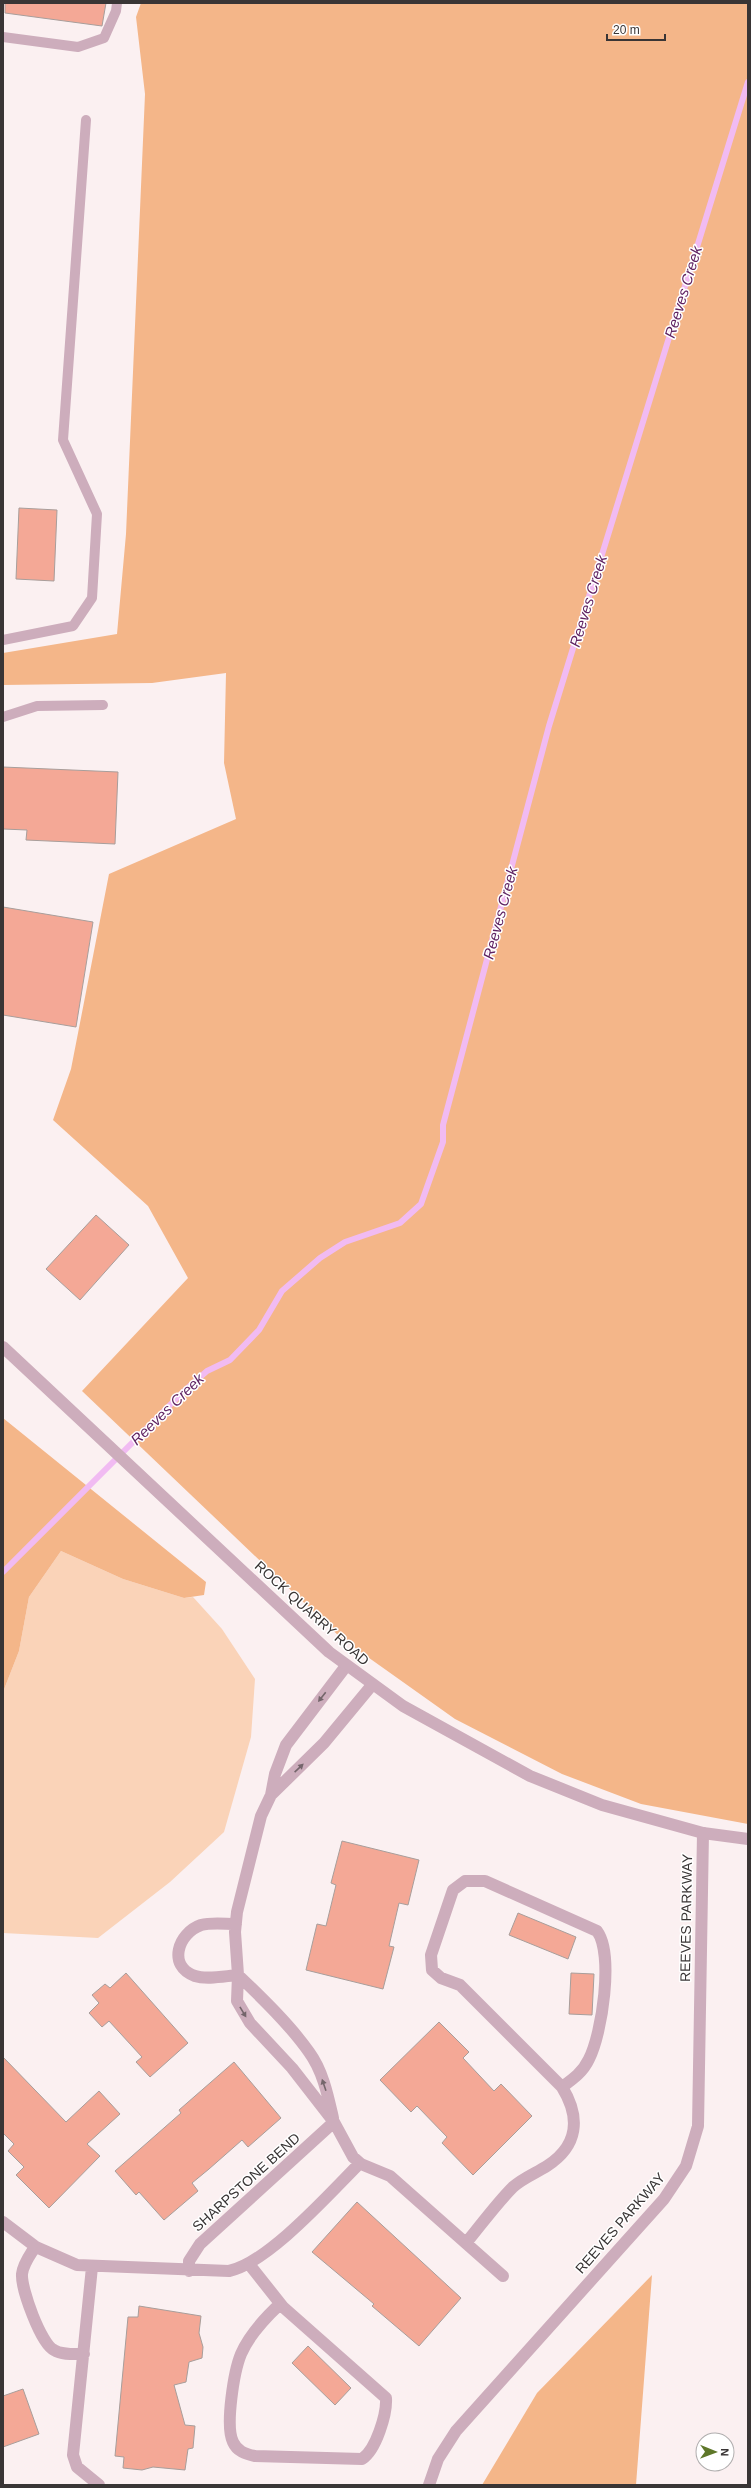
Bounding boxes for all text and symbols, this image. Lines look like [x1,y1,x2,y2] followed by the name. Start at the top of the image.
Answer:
[607,16,665,42] scale bar
[613,23,640,37] text: 20 m
[661,243,705,340] water label: Reeves Creek
[566,552,610,649] water label: Reeves Creek
[479,863,521,961] water label: Reeves Creek
[127,1369,208,1448] water label: Reeves Creek
[252,1558,372,1668] street label: ROCK QUARRY ROAD
[319,1692,327,1702] one-way arrow
[294,1764,304,1773] one-way arrow
[677,1853,695,1982] street label: REEVES PARKWAY
[239,2006,246,2018] one-way arrow
[321,2078,327,2090] one-way arrow
[189,2130,303,2234] street label: SHARPSTONE BEND
[572,2169,668,2277] street label: REEVES PARKWAY
[695,2432,735,2472] north arrow
[719,2448,731,2456] text: N

